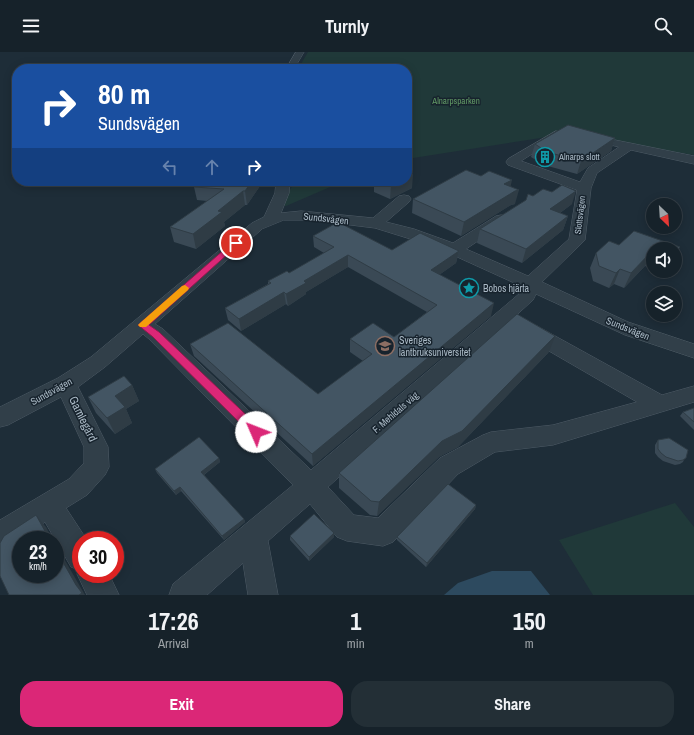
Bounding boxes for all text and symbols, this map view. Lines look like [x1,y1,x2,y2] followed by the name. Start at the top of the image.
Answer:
[325,14,369,39] text: Turnly
[20,15,42,37] icon: menu
[652,15,674,37] icon: search
[98,75,150,113] text: 80 m
[32,80,84,132] icon: right
[431,95,480,107] park label: Alnarpsparken
[98,111,180,136] text: Sundsvägen
[534,146,556,168] building icon: Alnarps slott
[558,151,600,163] place label: Alnarps slott
[159,156,181,178] icon: left
[201,156,223,178] icon: ahead
[243,156,265,178] icon: right
[572,195,588,235] street label: Slottsvägen
[646,198,682,234] north arrow
[646,198,682,322] map controls
[303,210,349,227] street label: Sundsvägen
[219,226,253,260] pin
[225,232,247,254] icon: arrive
[646,242,682,278] button: sound
[458,277,480,299] place icon: Bobos hjärta
[483,282,529,295] place label: Bobos hjärta
[646,286,682,322] button: layers
[604,314,651,343] street label: Sundsvägen
[399,334,471,359] place label: Sveriges lantbruksuniversitet
[374,335,396,357] school or university icon: Sveriges lantbruksuniversitet
[28,375,74,408] street label: Sundsvägen
[370,388,421,436] street label: F. Mehldals väg
[65,394,101,444] street label: Gamlegård
[235,411,277,453] position arrow
[72,531,124,583] speed limit sign: 30
[29,538,47,565] text: 23
[29,560,47,573] text: km/h
[148,605,199,637] text: 17:26
[350,605,361,637] text: 1
[513,605,546,637] text: 150
[158,635,189,652] text: Arrival
[347,635,365,652] text: min
[525,635,534,652] text: m
[20,681,343,727] button: Exit
[351,681,674,727] button: Share

